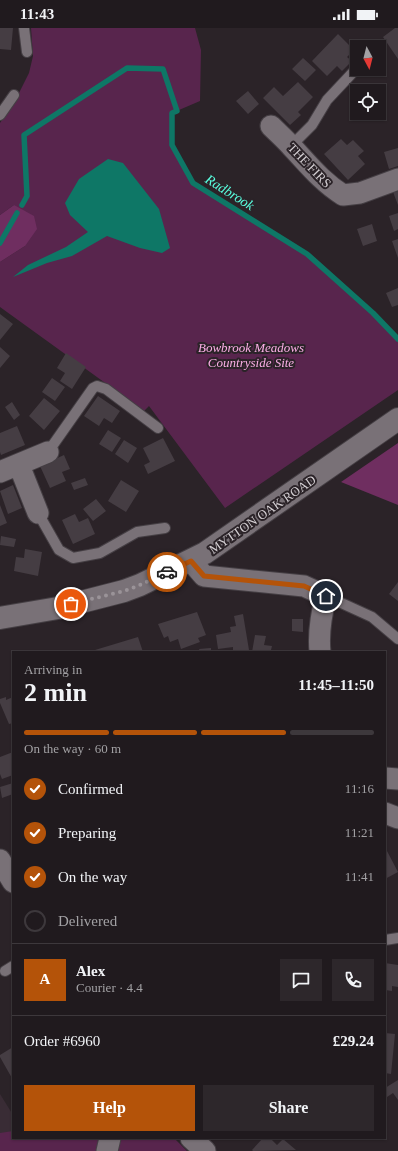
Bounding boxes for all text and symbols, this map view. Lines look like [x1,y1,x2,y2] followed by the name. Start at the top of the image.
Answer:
[20,6,54,22] text: 11:43
[350,40,386,76] north arrow
[350,40,386,120] map controls
[350,84,386,120] button: locate
[285,140,334,191] street label: THE FIRS
[202,171,258,214] water label: Radbrook
[198,340,304,370] park label: Bowbrook Meadows Countryside Site
[206,472,319,557] street label: MYTTON OAK ROAD
[147,552,187,592] courier
[156,561,178,583] icon: car
[309,579,343,613] pin
[315,585,337,607] icon: home
[54,587,88,621] pin
[60,593,82,615] icon: bag
[24,662,82,677] text: Arriving in
[298,677,374,693] text: 11:45–11:50
[24,678,87,707] text: 2 min
[24,741,121,756] text: On the way · 60 m
[24,778,46,800] icon: check
[58,781,123,797] text: Confirmed
[345,781,374,796] text: 11:16
[24,822,46,844] icon: check
[58,825,116,841] text: Preparing
[345,825,374,840] text: 11:21
[24,866,46,888] icon: check
[58,869,127,885] text: On the way
[345,869,374,884] text: 11:41
[58,913,117,929] text: Delivered
[280,959,322,1001] button: chat
[332,959,374,1001] button: phone
[76,963,105,979] text: Alex
[40,971,50,987] text: A
[76,980,143,995] text: Courier · 4.4
[24,1033,100,1049] text: Order #6960
[333,1033,374,1049] text: £29.24
[24,1085,195,1131] button: Help
[203,1085,374,1131] button: Share

